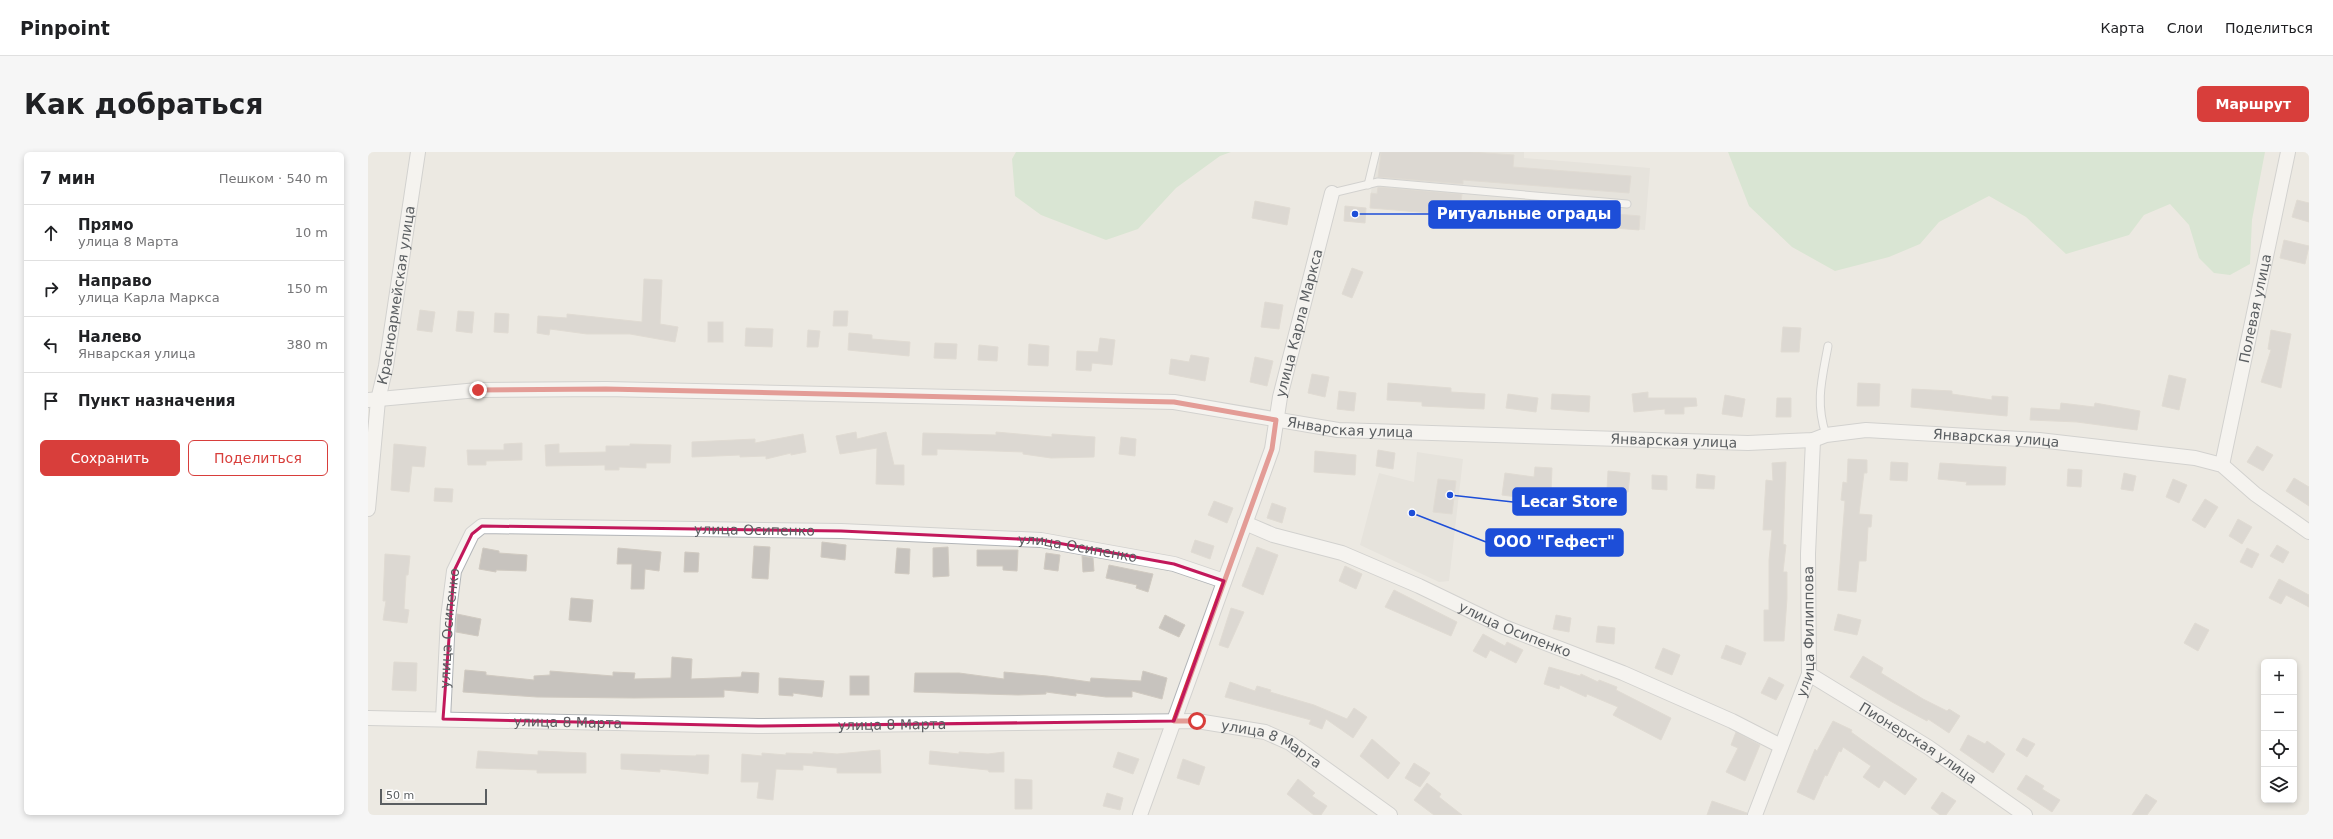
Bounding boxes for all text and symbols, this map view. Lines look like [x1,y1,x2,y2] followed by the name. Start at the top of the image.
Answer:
[20,17,110,39] text: Pinpoint
[2101,20,2145,36] text: Карта
[2167,20,2203,36] text: Слои
[2225,20,2313,36] text: Поделиться
[2197,86,2309,122] button: Маршрут
[24,88,263,121] text: Как добраться
[40,168,95,188] text: 7 мин
[219,171,328,186] text: Пешком · 540 m
[1429,201,1620,228] callout: Ритуальные ограды
[374,205,418,386] street label: Красноармейская улица
[1437,205,1611,223] text: Ритуальные ограды
[78,216,134,234] text: Прямо
[40,222,62,244] icon: ahead
[295,225,328,240] text: 10 m
[78,234,179,249] text: улица 8 Марта
[1272,247,1325,399] street label: улица Карла Маркса
[2236,253,2274,364] street label: Полевая улица
[78,272,152,290] text: Направо
[40,278,62,300] icon: right
[286,281,328,296] text: 150 m
[78,290,220,305] text: улица Карла Маркса
[78,328,142,346] text: Налево
[40,334,62,356] icon: left
[286,337,328,352] text: 380 m
[78,346,196,361] text: Январская улица
[469,381,487,399] route end
[40,390,62,412] icon: arrive
[78,392,235,410] text: Пункт назначения
[1286,413,1414,440] street label: Январская улица
[1933,426,2060,450] street label: Январская улица
[1610,431,1737,451] street label: Январская улица
[40,440,180,476] button: Сохранить
[188,440,328,476] button: Поделиться
[1513,488,1626,515] callout: Lecar Store
[1520,493,1618,511] text: Lecar Store
[694,521,815,539] street label: улица Осипенко
[1486,529,1623,556] callout: ООО "Гефест"
[1018,531,1139,565] street label: улица Осипенко
[1493,533,1615,551] text: ООО "Гефест"
[1793,566,1817,699] street label: улица Филиппова
[437,567,462,689] street label: улица Осипенко
[1456,598,1574,660] street label: улица Осипенко
[2261,659,2297,803] map controls
[2261,659,2297,695] button: +
[2261,695,2297,731] button: −
[1856,699,1980,787] street label: Пионерская улица
[1188,712,1206,730] route start
[513,713,622,731] street label: улица 8 Марта
[838,716,946,733] street label: улица 8 Марта
[1220,717,1325,771] street label: улица 8 Марта
[2261,731,2297,767] button: locate
[2261,767,2297,803] button: layers
[380,787,487,806] scale bar
[386,789,414,802] text: 50 m

